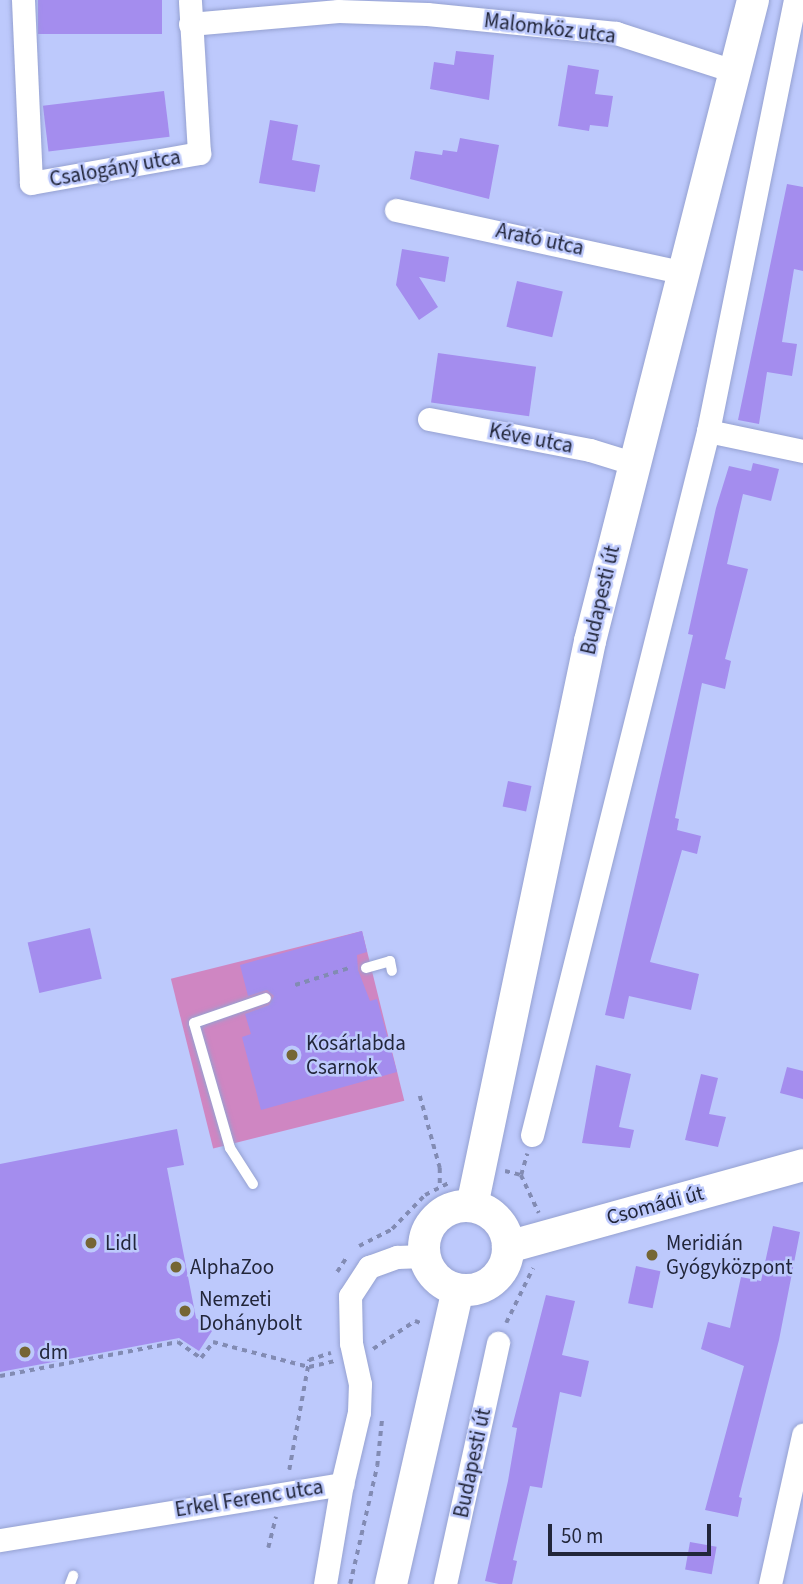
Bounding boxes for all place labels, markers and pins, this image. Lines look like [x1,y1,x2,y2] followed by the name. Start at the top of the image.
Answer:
[306,1030,406,1080] place label: Kosárlabda Csarnok
[284,1047,300,1063] marker: Kosárlabda Csarnok
[105,1230,137,1256] place label: Lidl
[666,1230,793,1280] place label: Meridián Gyógyközpont
[83,1235,99,1251] marker: Lidl
[644,1247,660,1263] marker: Meridián Gyógyközpont
[190,1254,274,1280] place label: AlphaZoo
[168,1259,184,1275] marker: AlphaZoo
[199,1286,302,1336] place label: Nemzeti Dohánybolt
[177,1303,193,1319] marker: Nemzeti Dohánybolt
[39,1339,68,1365] place label: dm
[17,1344,33,1360] marker: dm

